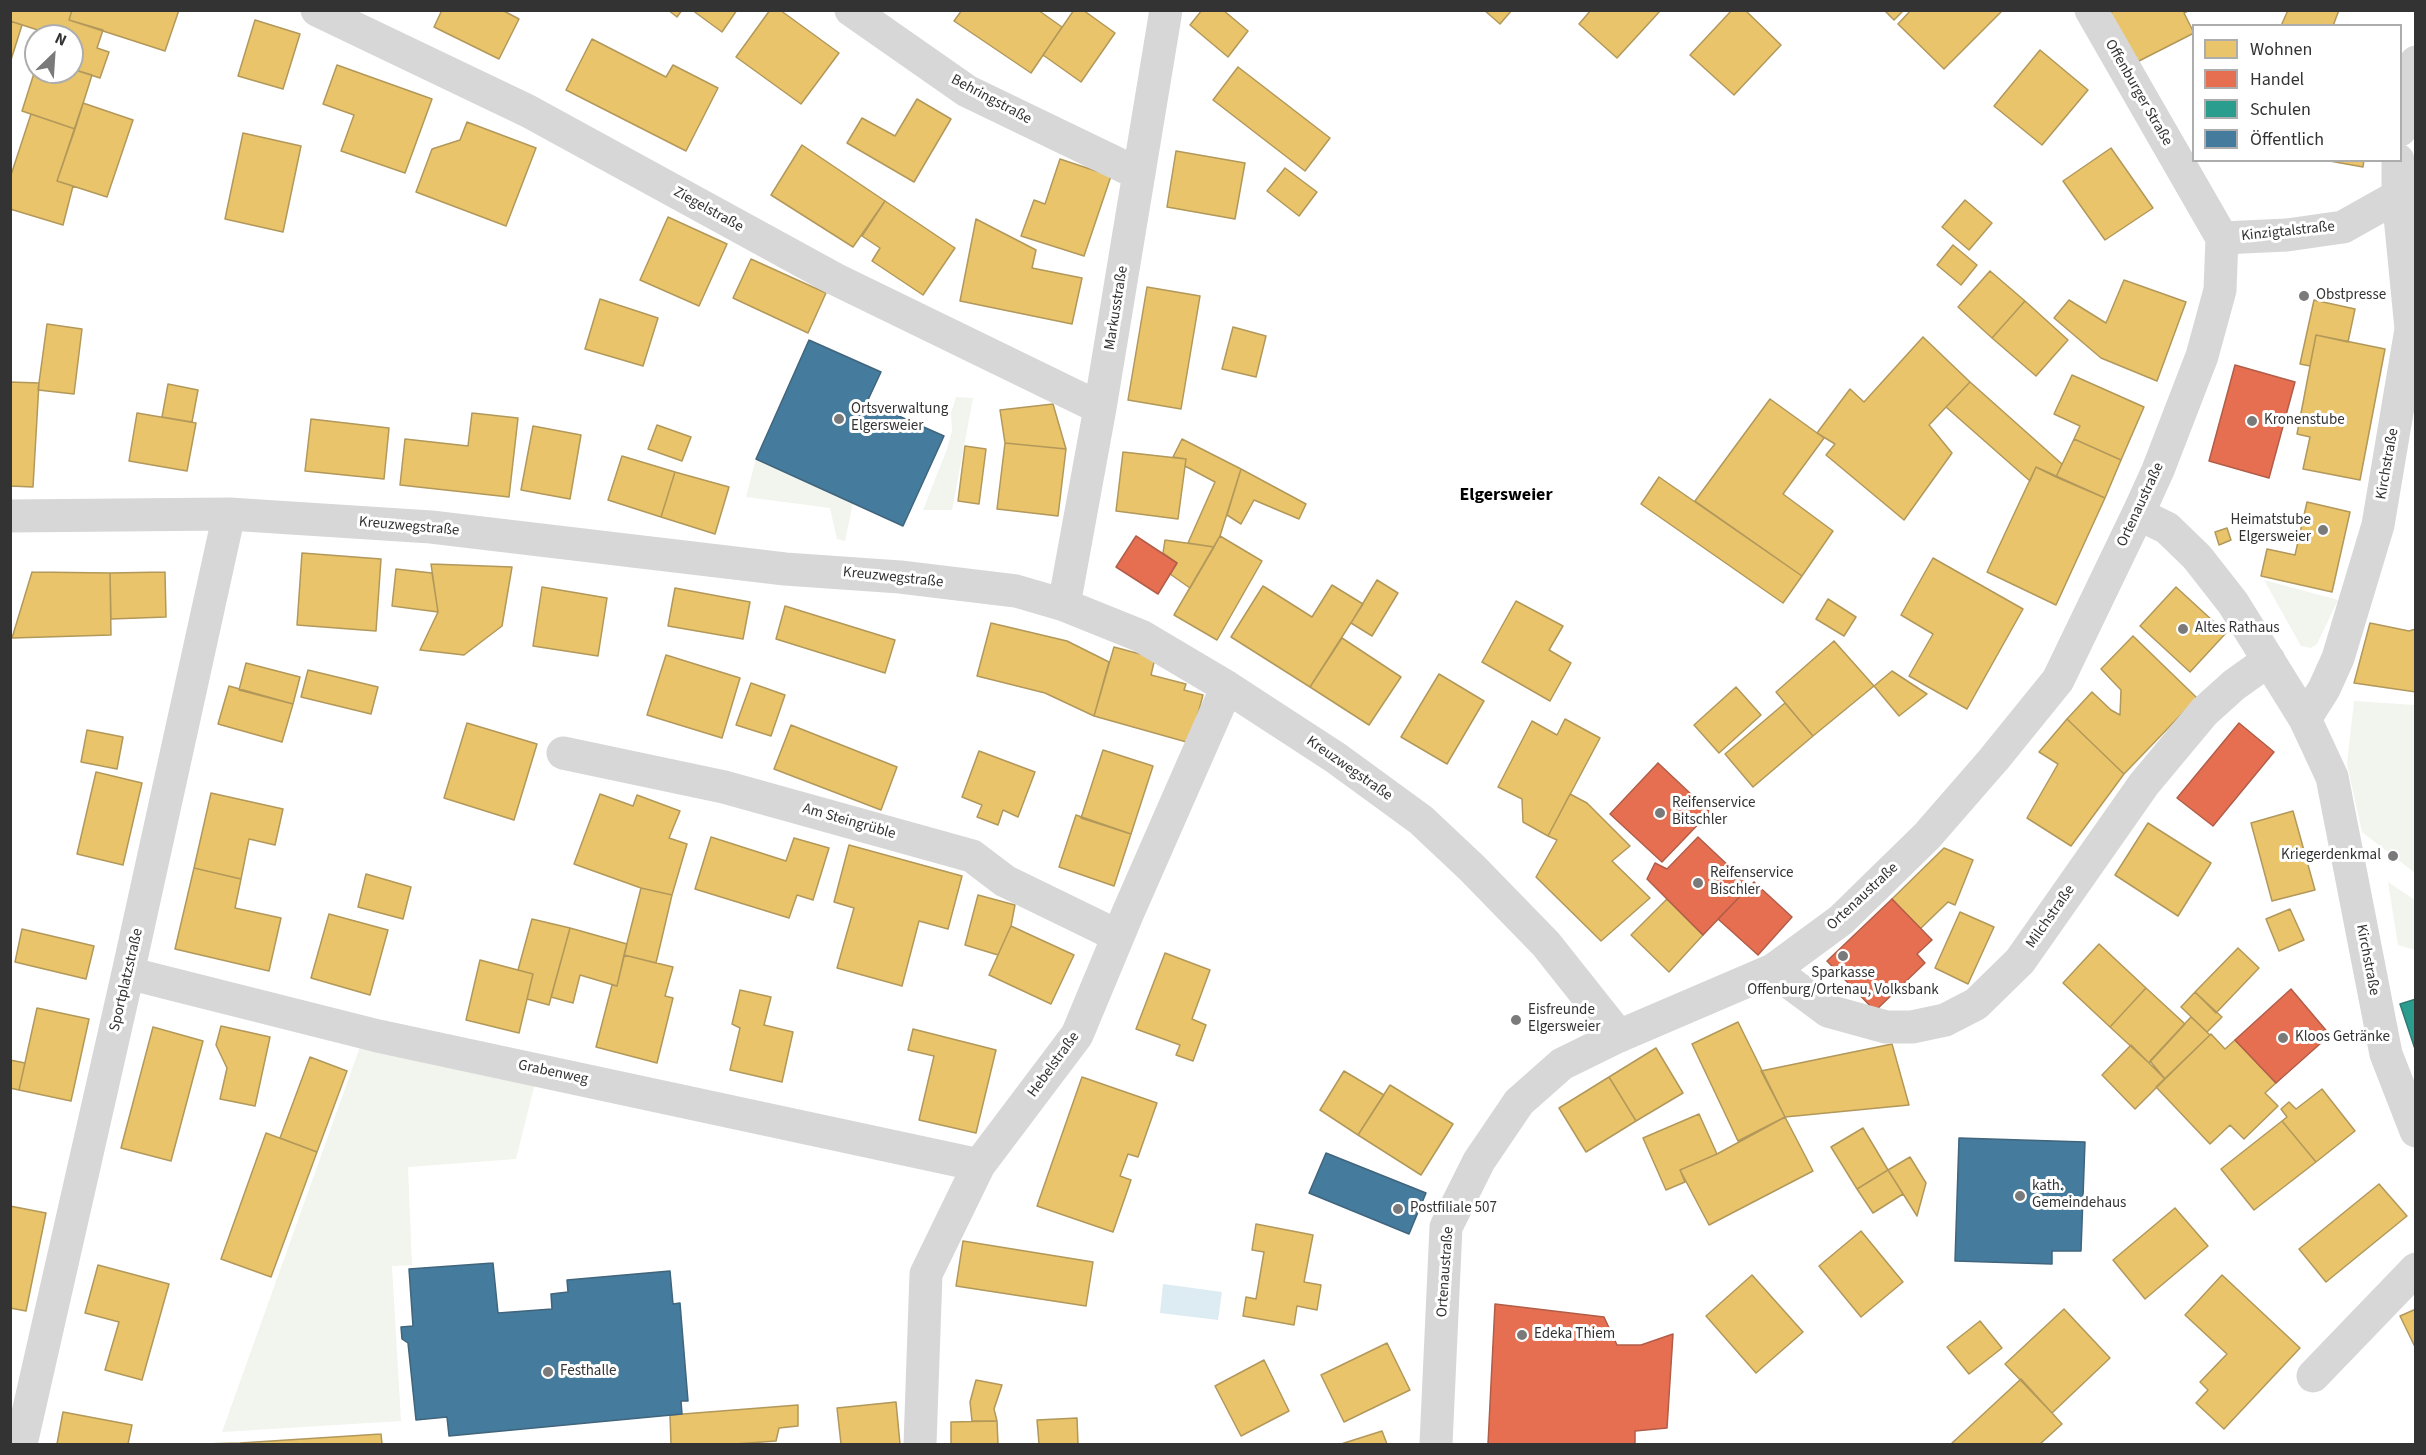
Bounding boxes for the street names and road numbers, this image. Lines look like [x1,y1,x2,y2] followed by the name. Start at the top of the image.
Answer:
[2100,37,2176,149] street label: Offenburger Straße
[948,71,1034,129] street label: Behringstraße
[670,183,746,237] street label: Ziegelstraße
[2240,218,2336,246] street label: Kinzigtalstraße
[1101,265,1133,351] street label: Markusstraße
[2373,427,2403,501] street label: Kirchstraße
[2114,460,2168,550] street label: Ortenaustraße
[358,514,460,540] street label: Kreuzwegstraße
[842,564,944,592] street label: Kreuzwegstraße
[1303,733,1395,805] street label: Kreuzwegstraße
[800,800,898,844] street label: Am Steingrüble
[1824,859,1902,935] street label: Ortenaustraße
[2023,882,2079,952] street label: Milchstraße
[2351,923,2383,997] street label: Kirchstraße
[106,927,148,1033] street label: Sportplatzstraße
[1024,1029,1084,1101] street label: Hebelstraße
[516,1057,590,1089] street label: Grabenweg
[1434,1226,1458,1318] street label: Ortenaustraße

